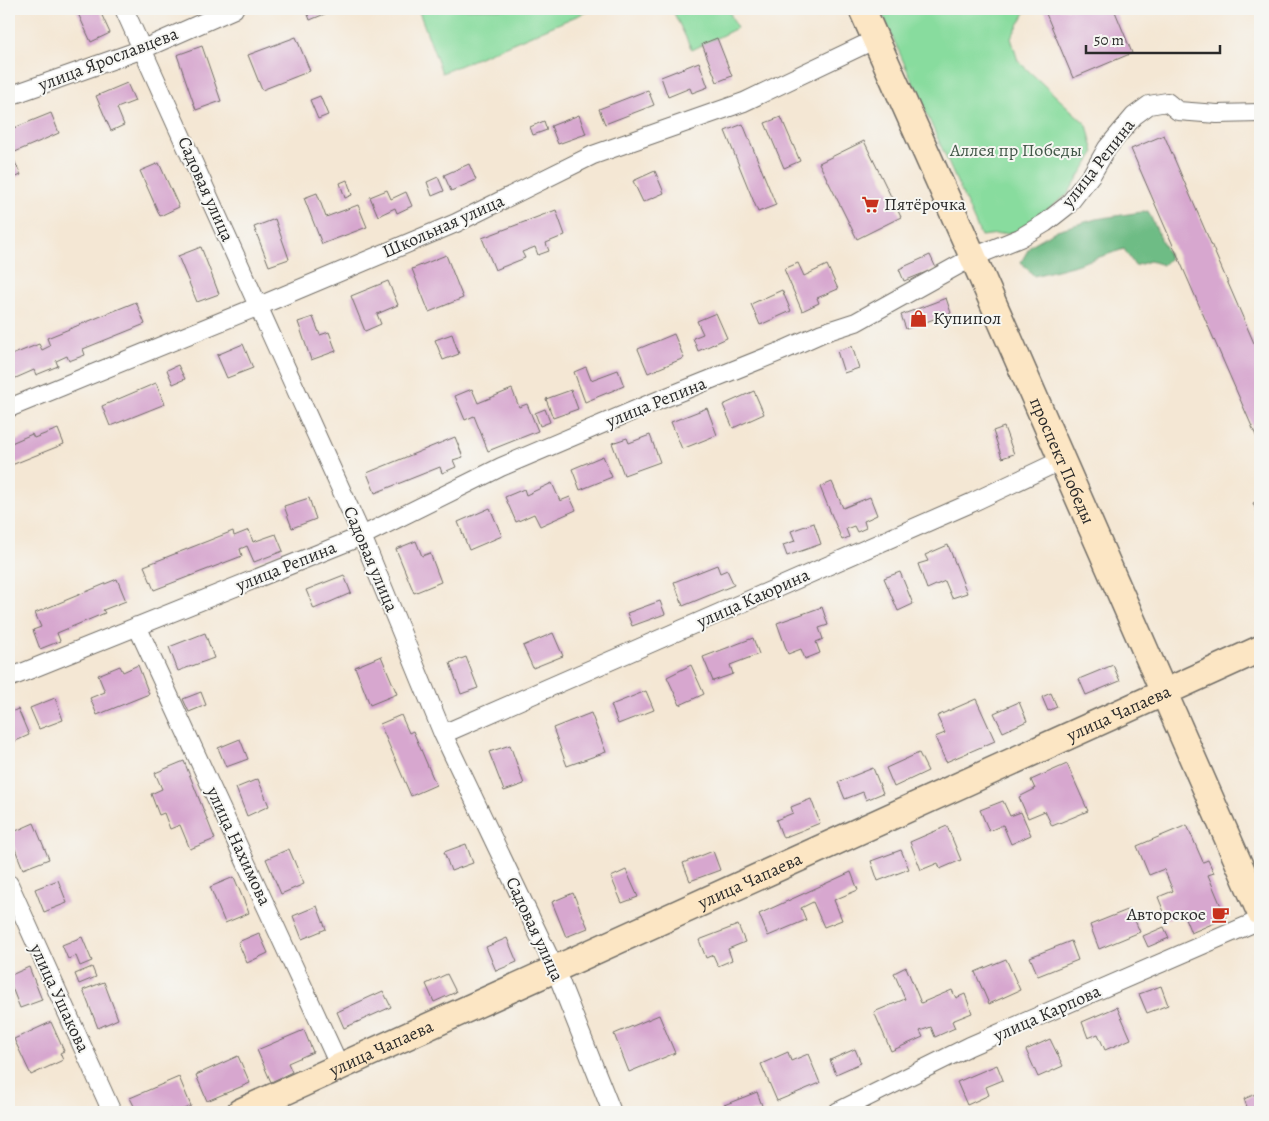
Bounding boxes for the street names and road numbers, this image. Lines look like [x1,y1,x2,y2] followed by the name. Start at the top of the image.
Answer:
[34,21,182,97] street label: улица Ярославцева
[1055,113,1141,213] street label: улица Репина
[172,133,240,246] street label: Садовая улица
[378,188,508,264] street label: Школьная улица
[601,371,710,433] street label: улица Репина
[1024,393,1101,528] street label: проспект Победы
[338,502,404,616] street label: Садовая улица
[231,535,340,597] street label: улица Репина
[692,562,814,634] street label: улица Каюрина
[1062,679,1175,748] street label: улица Чапаева
[201,782,277,910] street label: улица Нахимова
[693,846,806,915] street label: улица Чапаева
[500,873,570,986] street label: Садовая улица
[24,939,96,1057] street label: улица Ушакова
[989,978,1105,1048] street label: улица Карпова
[324,1014,438,1082] street label: улица Чапаева

